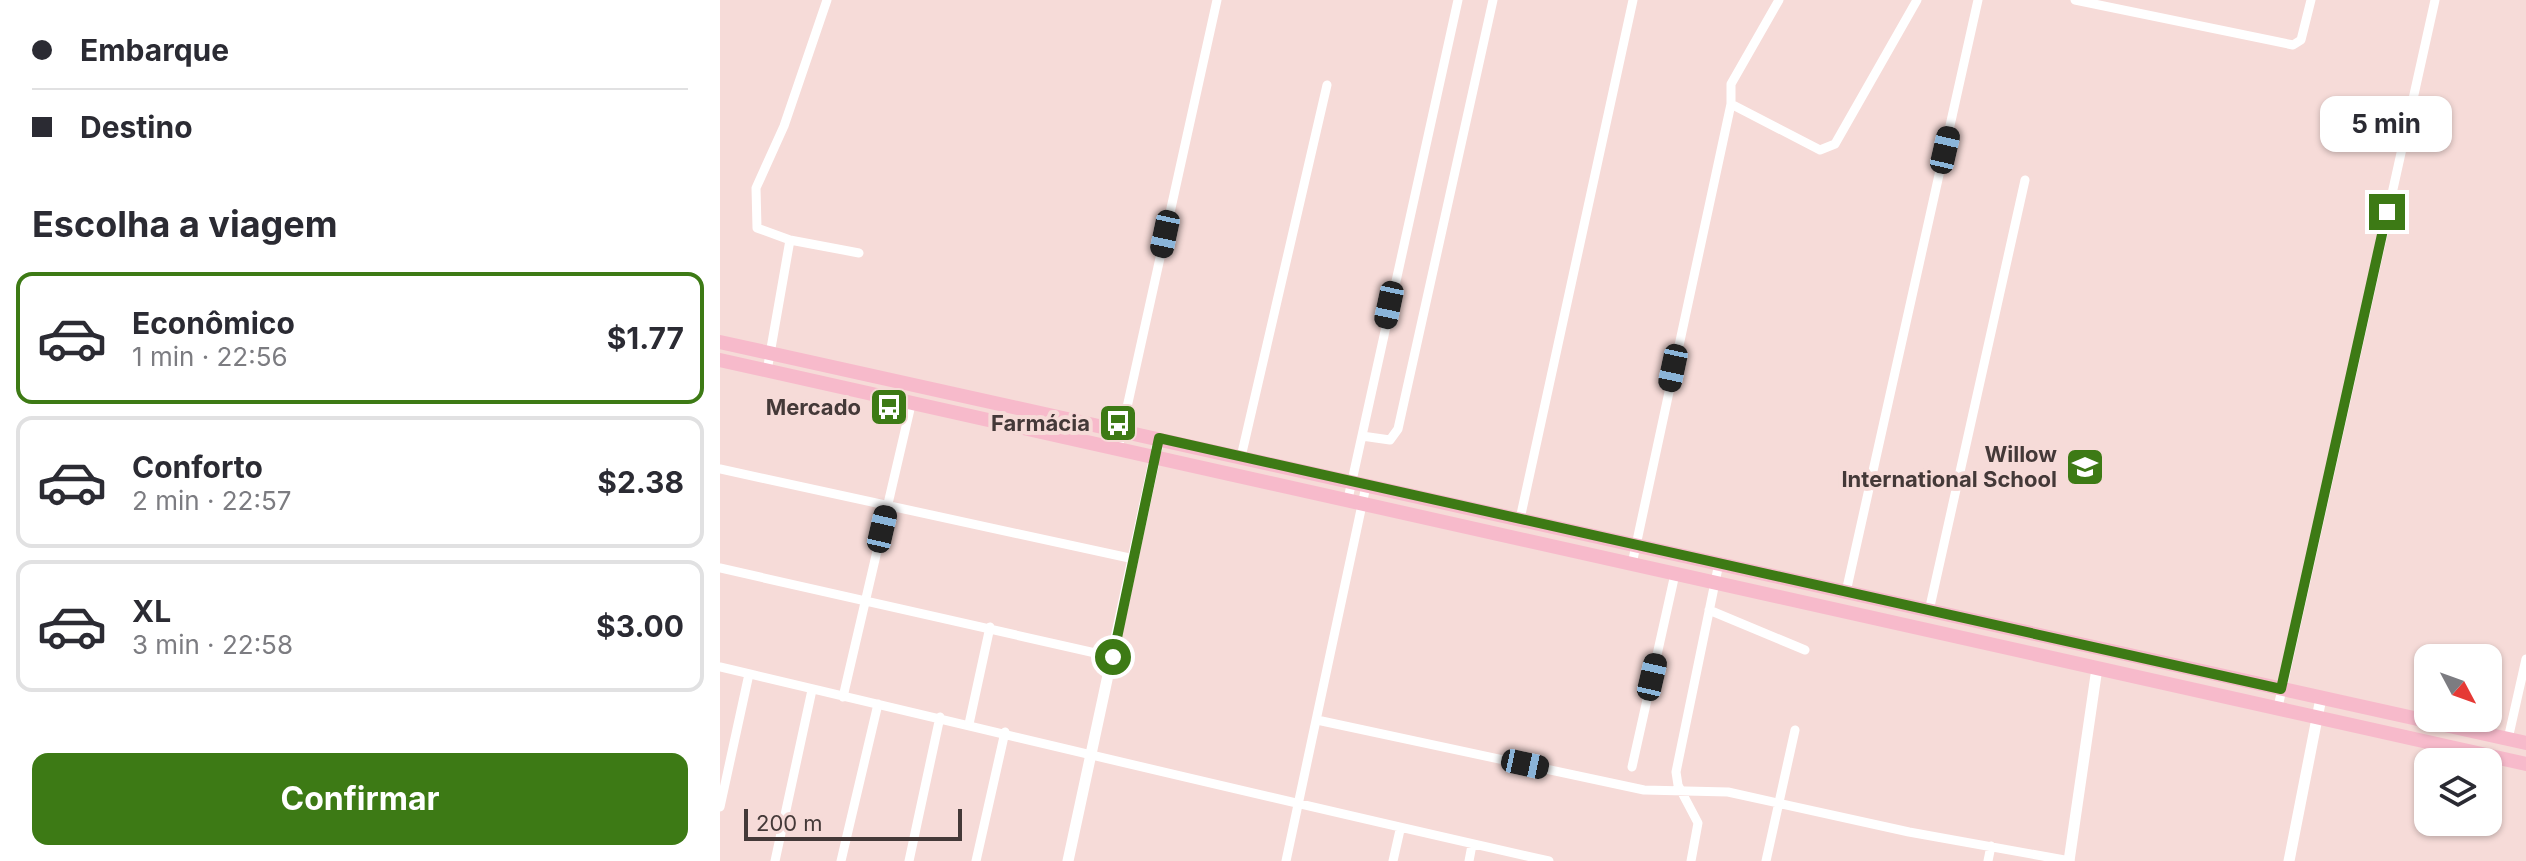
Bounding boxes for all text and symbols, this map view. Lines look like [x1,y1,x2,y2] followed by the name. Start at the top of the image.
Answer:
[80,32,229,68] text: Embarque
[2321,96,2453,152] callout: 5 min
[2351,108,2421,139] text: 5 min
[80,109,193,145] text: Destino
[1928,124,1962,176] car
[2369,194,2405,230] route end
[32,202,338,246] text: Escolha a viagem
[1148,208,1182,260] car
[1372,279,1406,331] car
[36,302,108,374] icon: car
[132,305,295,341] text: Econômico
[607,320,684,356] text: $1.77
[132,341,288,372] text: 1 min · 22:56
[1656,342,1690,394] car
[868,386,910,428] bus stop icon: Mercado
[766,394,861,420] place label: Mercado
[1097,402,1139,444] bus stop icon: Farmácia
[991,410,1090,436] place label: Farmácia
[1841,441,2057,492] place label: Willow International School
[36,446,108,518] icon: car
[2064,446,2106,488] school or university icon: Willow International School
[132,449,263,485] text: Conforto
[597,464,684,500] text: $2.38
[132,485,291,516] text: 2 min · 22:57
[865,503,899,555] car
[36,590,108,662] icon: car
[132,593,171,629] text: XL
[596,608,684,644] text: $3.00
[132,629,293,660] text: 3 min · 22:58
[1095,639,1131,675] route start
[2414,644,2502,732] north arrow
[2414,644,2502,836] map controls
[1635,651,1669,703] car
[1499,747,1551,781] car
[2414,748,2502,836] button: layers
[32,753,688,845] button: Confirmar
[744,805,962,841] scale bar
[756,810,823,836] text: 200 m

